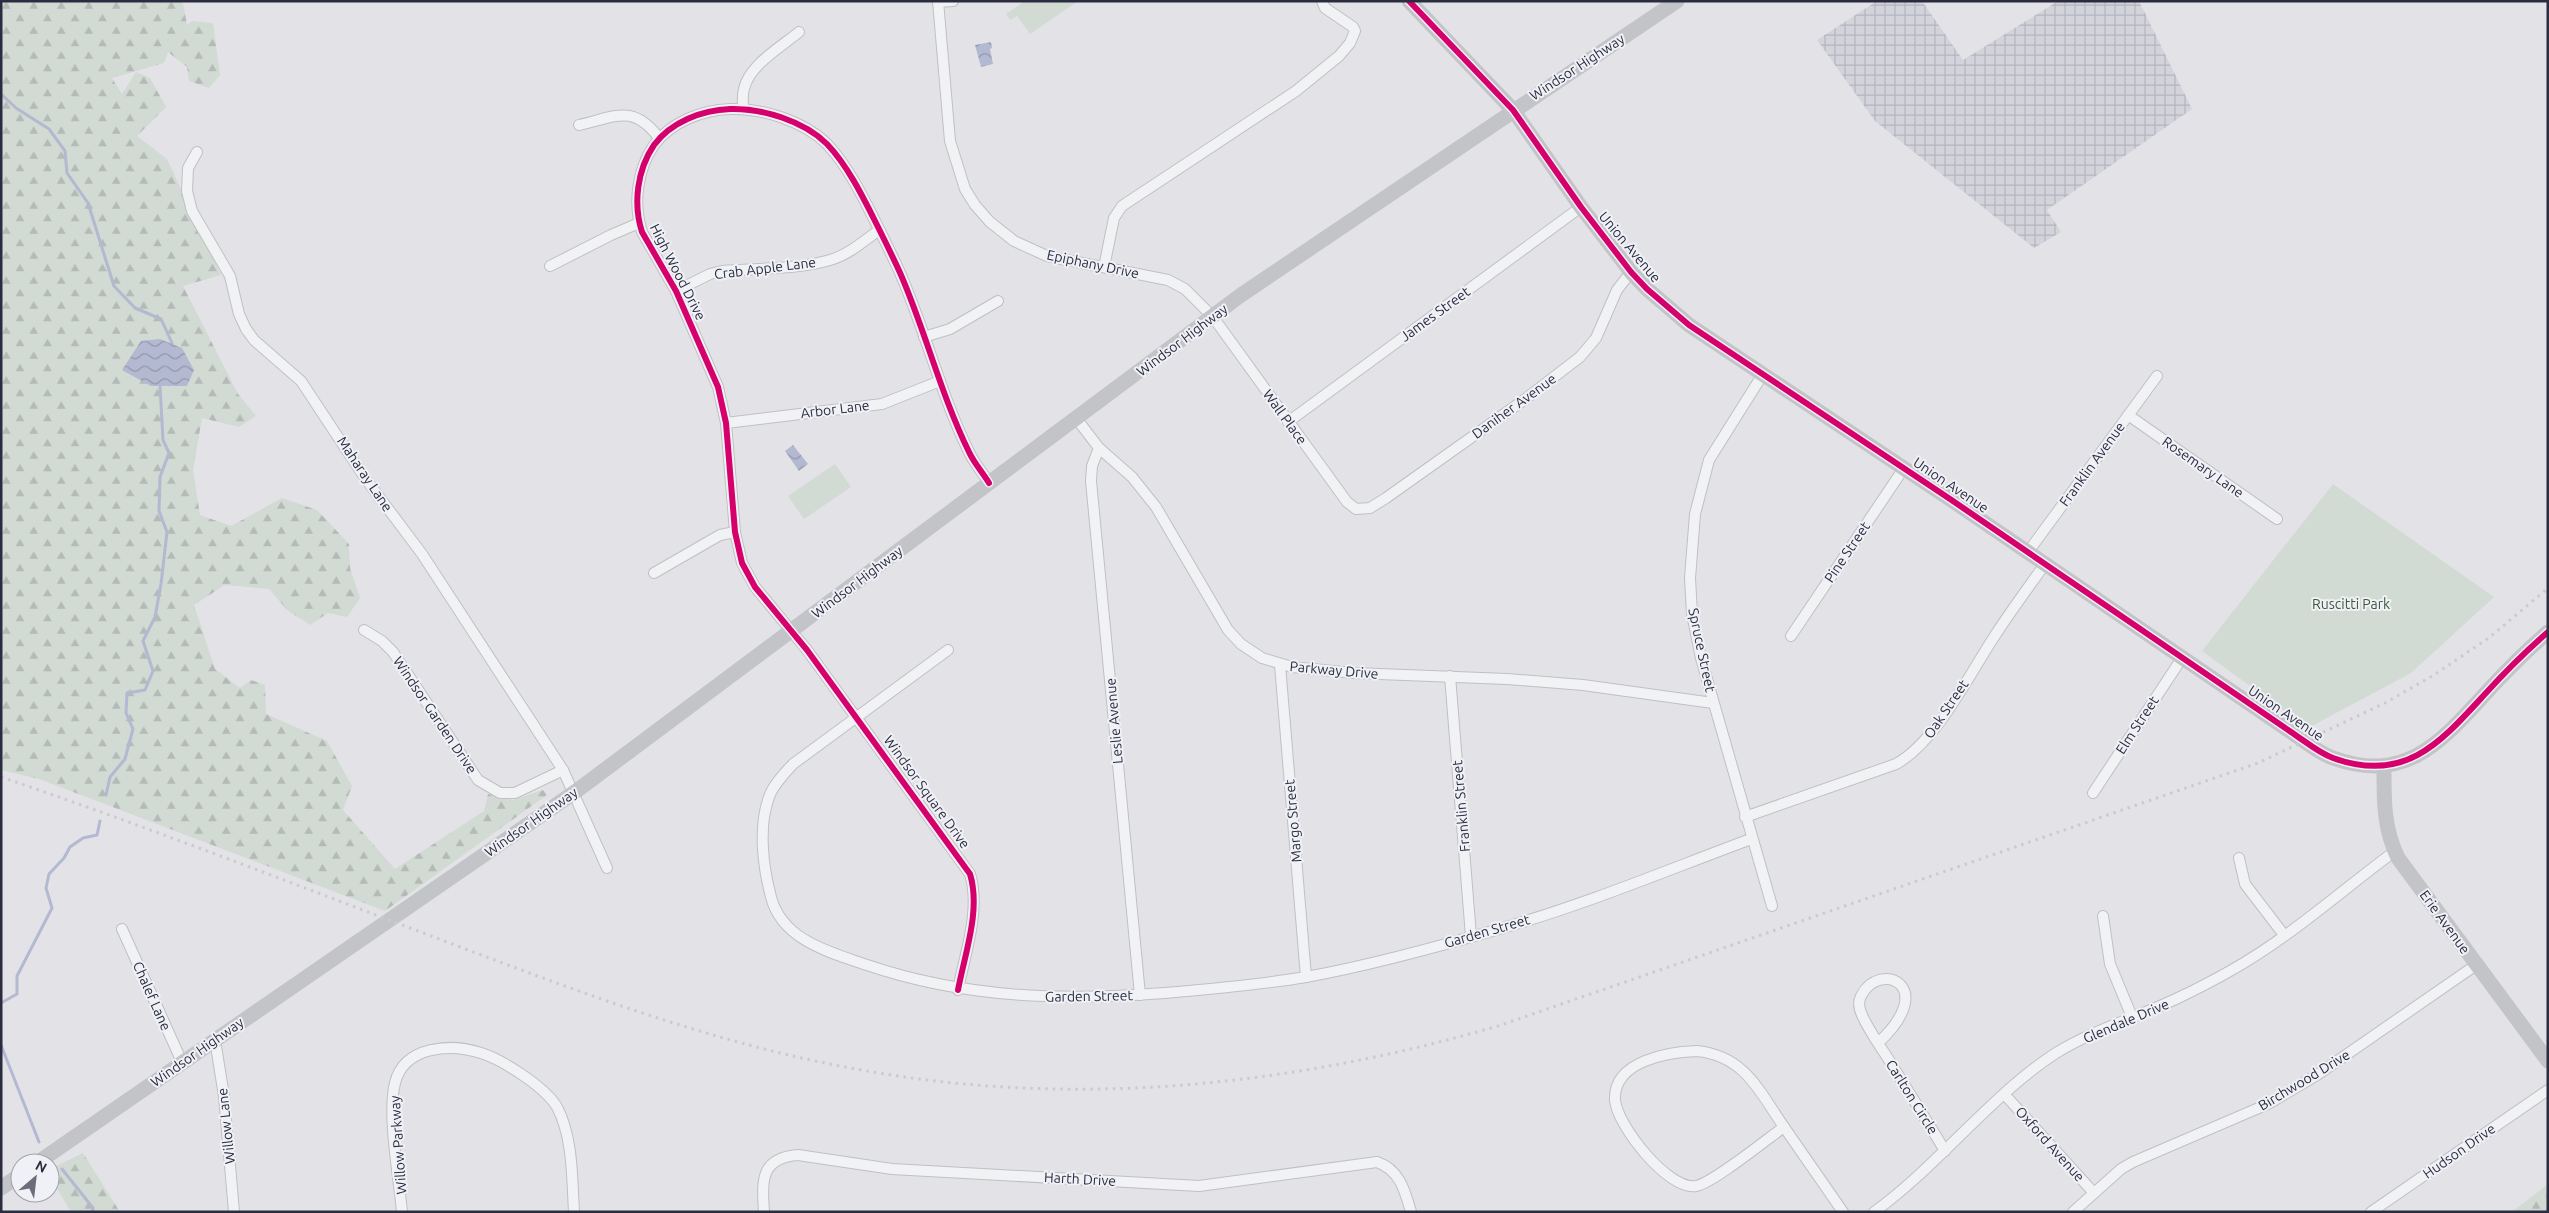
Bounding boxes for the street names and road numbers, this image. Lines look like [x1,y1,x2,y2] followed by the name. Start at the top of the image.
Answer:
[1527,30,1628,104] street label: Windsor Highway
[1596,208,1664,286] street label: Union Avenue
[647,221,709,323] street label: High Wood Drive
[1045,246,1141,282] street label: Epiphany Drive
[713,254,817,282] street label: Crab Apple Lane
[1397,283,1473,345] street label: James Street
[1133,300,1231,379] street label: Windsor Highway
[1469,370,1559,442] street label: Daniher Avenue
[1260,386,1310,448] street label: Wall Place
[800,397,870,421] street label: Arbor Lane
[2056,419,2128,509] street label: Franklin Avenue
[334,433,396,515] street label: Maharay Lane
[2159,433,2247,501] street label: Rosemary Lane
[1910,454,1992,516] street label: Union Avenue
[1821,518,1873,585] street label: Pine Street
[808,542,906,621] street label: Windsor Highway
[1685,607,1719,694] street label: Spruce Street
[390,653,480,777] street label: Windsor Garden Drive
[1289,658,1379,682] street label: Parkway Drive
[1921,676,1972,741] street label: Oak Street
[1102,677,1126,765] street label: Leslie Avenue
[2245,682,2327,744] street label: Union Avenue
[2112,693,2162,757] street label: Elm Street
[881,732,973,852] street label: Windsor Square Drive
[1449,759,1473,853] street label: Franklin Street
[1281,778,1305,863] street label: Margo Street
[482,784,581,860] street label: Windsor Highway
[2417,887,2473,957] street label: Erie Avenue
[1443,911,1532,951] street label: Garden Street
[130,959,174,1033] street label: Chalef Lane
[1045,987,1134,1005] street label: Garden Street
[2081,996,2171,1046] street label: Glendale Drive
[148,1014,247,1090] street label: Windsor Highway
[2255,1046,2353,1114] street label: Birchwood Drive
[1883,1057,1941,1137] street label: Carlton Circle
[214,1087,238,1165] street label: Willow Lane
[387,1095,409,1195] street label: Willow Parkway
[2012,1103,2088,1185] street label: Oxford Avenue
[2420,1120,2498,1182] street label: Hudson Drive
[1044,1169,1116,1189] street label: Harth Drive

